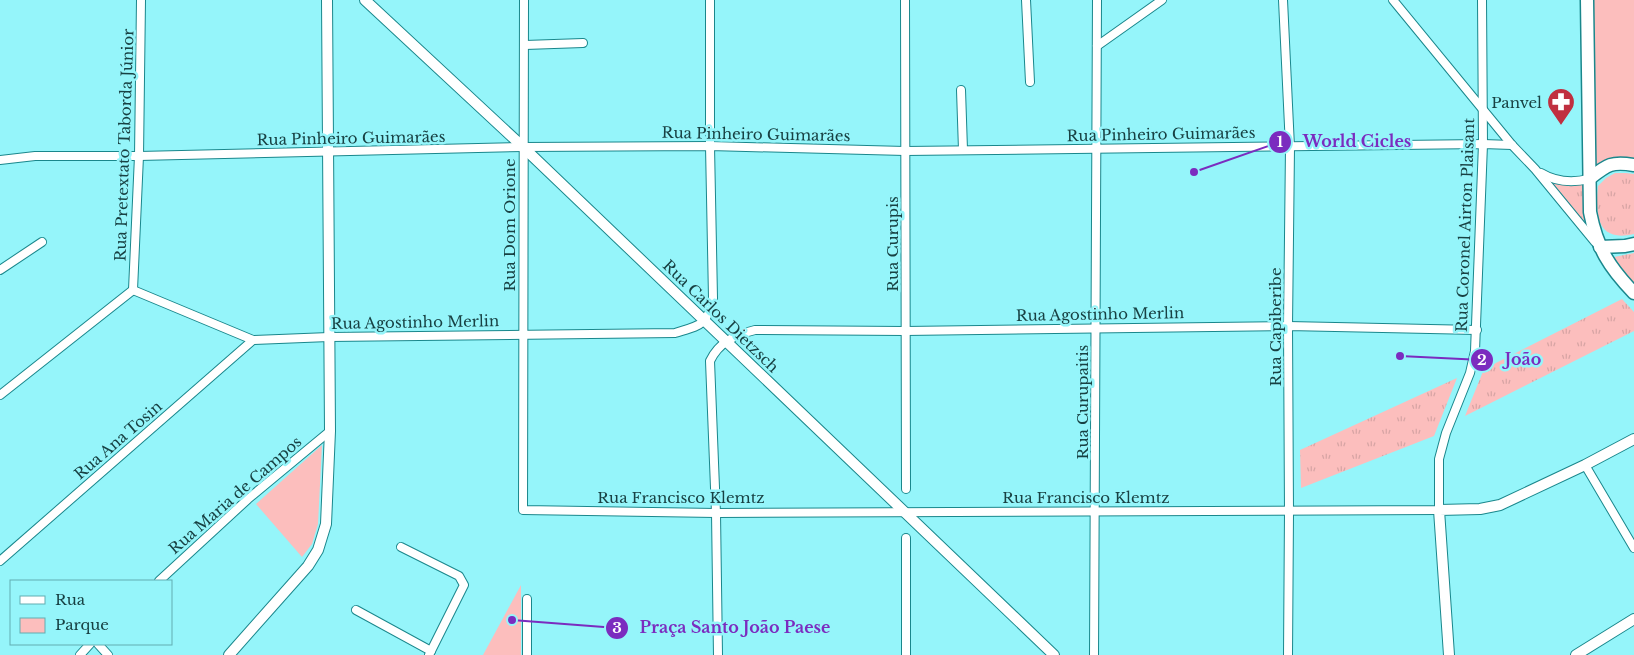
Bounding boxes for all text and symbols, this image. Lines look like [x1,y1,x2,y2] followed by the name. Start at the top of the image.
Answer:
[110,27,138,262] street label: Rua Pretextato Taborda Júnior
[1546,87,1576,126] pharmacy icon: Panvel
[1491,93,1542,112] place label: Panvel
[1452,117,1478,332] street label: Rua Coronel Airton Plaisant
[661,123,851,145] street label: Rua Pinheiro Guimarães
[1066,123,1256,145] street label: Rua Pinheiro Guimarães
[1267,126,1421,157] callout: World Cicles
[256,127,446,149] street label: Rua Pinheiro Guimarães
[1302,131,1411,151] text: World Cicles
[1277,132,1284,151] text: 1
[500,159,519,292] street label: Rua Dom Orione
[883,196,902,292] street label: Rua Curupis
[659,256,783,376] street label: Rua Carlos Dietzsch
[1266,267,1285,387] street label: Rua Capiberibe
[1016,303,1184,325] street label: Rua Agostinho Merlin
[331,311,499,333] street label: Rua Agostinho Merlin
[1073,344,1092,459] street label: Rua Curupaitis
[1470,344,1551,375] callout: João
[1502,349,1541,369] text: João
[1477,350,1487,369] text: 2
[70,397,166,483] street label: Rua Ana Tosin
[165,432,306,558] street label: Rua Maria de Campos
[597,488,765,507] street label: Rua Francisco Klemtz
[1002,488,1170,507] street label: Rua Francisco Klemtz
[10,580,172,645] legend
[55,590,86,609] text: Rua
[605,612,841,643] callout: Praça Santo João Paese
[55,615,109,634] text: Parque
[640,617,830,637] text: Praça Santo João Paese
[612,618,622,637] text: 3

